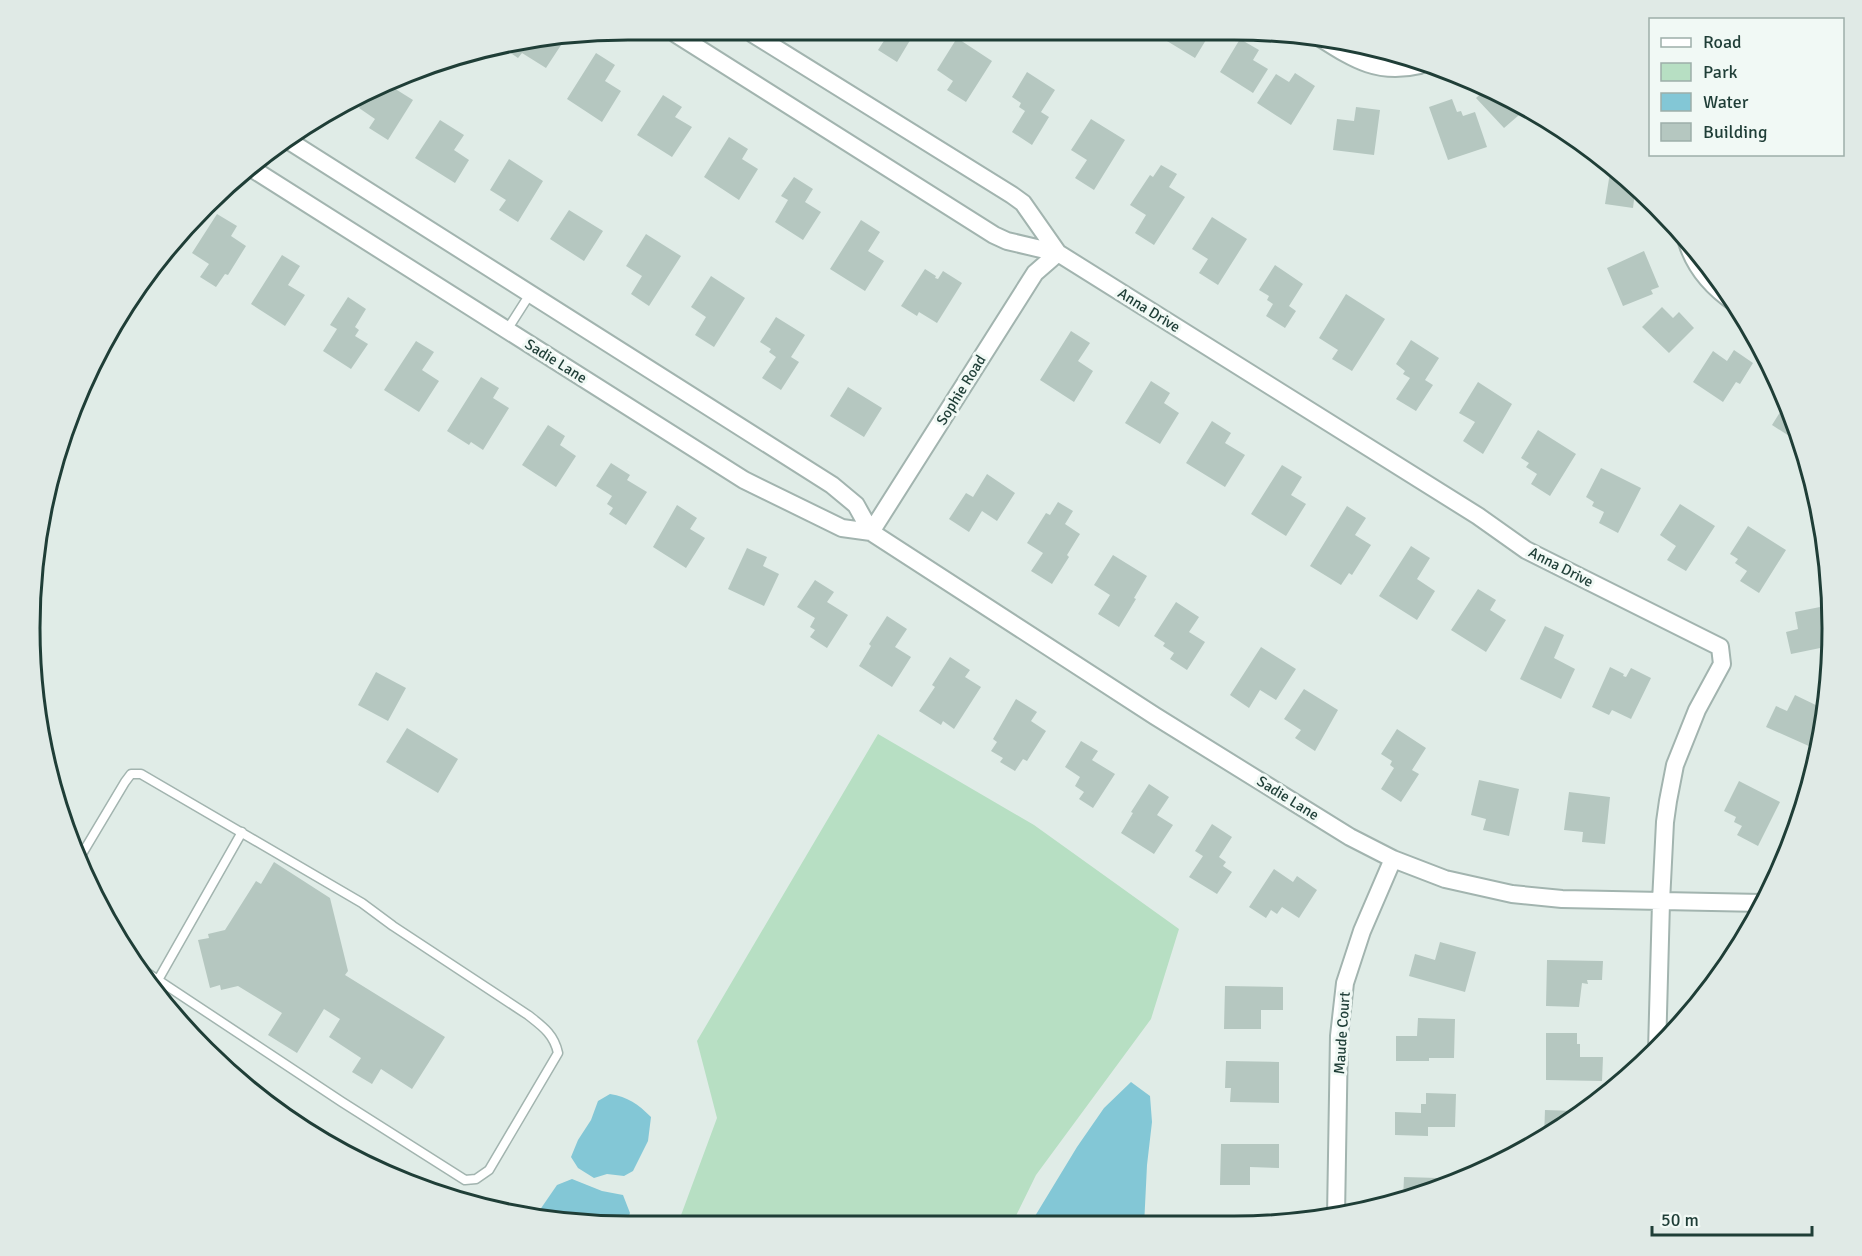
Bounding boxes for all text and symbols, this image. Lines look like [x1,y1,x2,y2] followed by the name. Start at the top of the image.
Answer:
[1649,18,1844,156] legend
[1703,31,1742,53] text: Road
[1703,61,1738,83] text: Park
[1703,91,1749,113] text: Water
[1703,121,1767,143] text: Building
[1115,284,1183,336] street label: Anna Drive
[522,335,590,387] street label: Sadie Lane
[932,352,990,428] street label: Sophie Road
[1526,543,1596,591] street label: Anna Drive
[1254,772,1322,824] street label: Sadie Lane
[1330,991,1354,1075] street label: Maude Court
[1652,1199,1812,1237] scale bar
[1661,1209,1699,1231] text: 50 m

